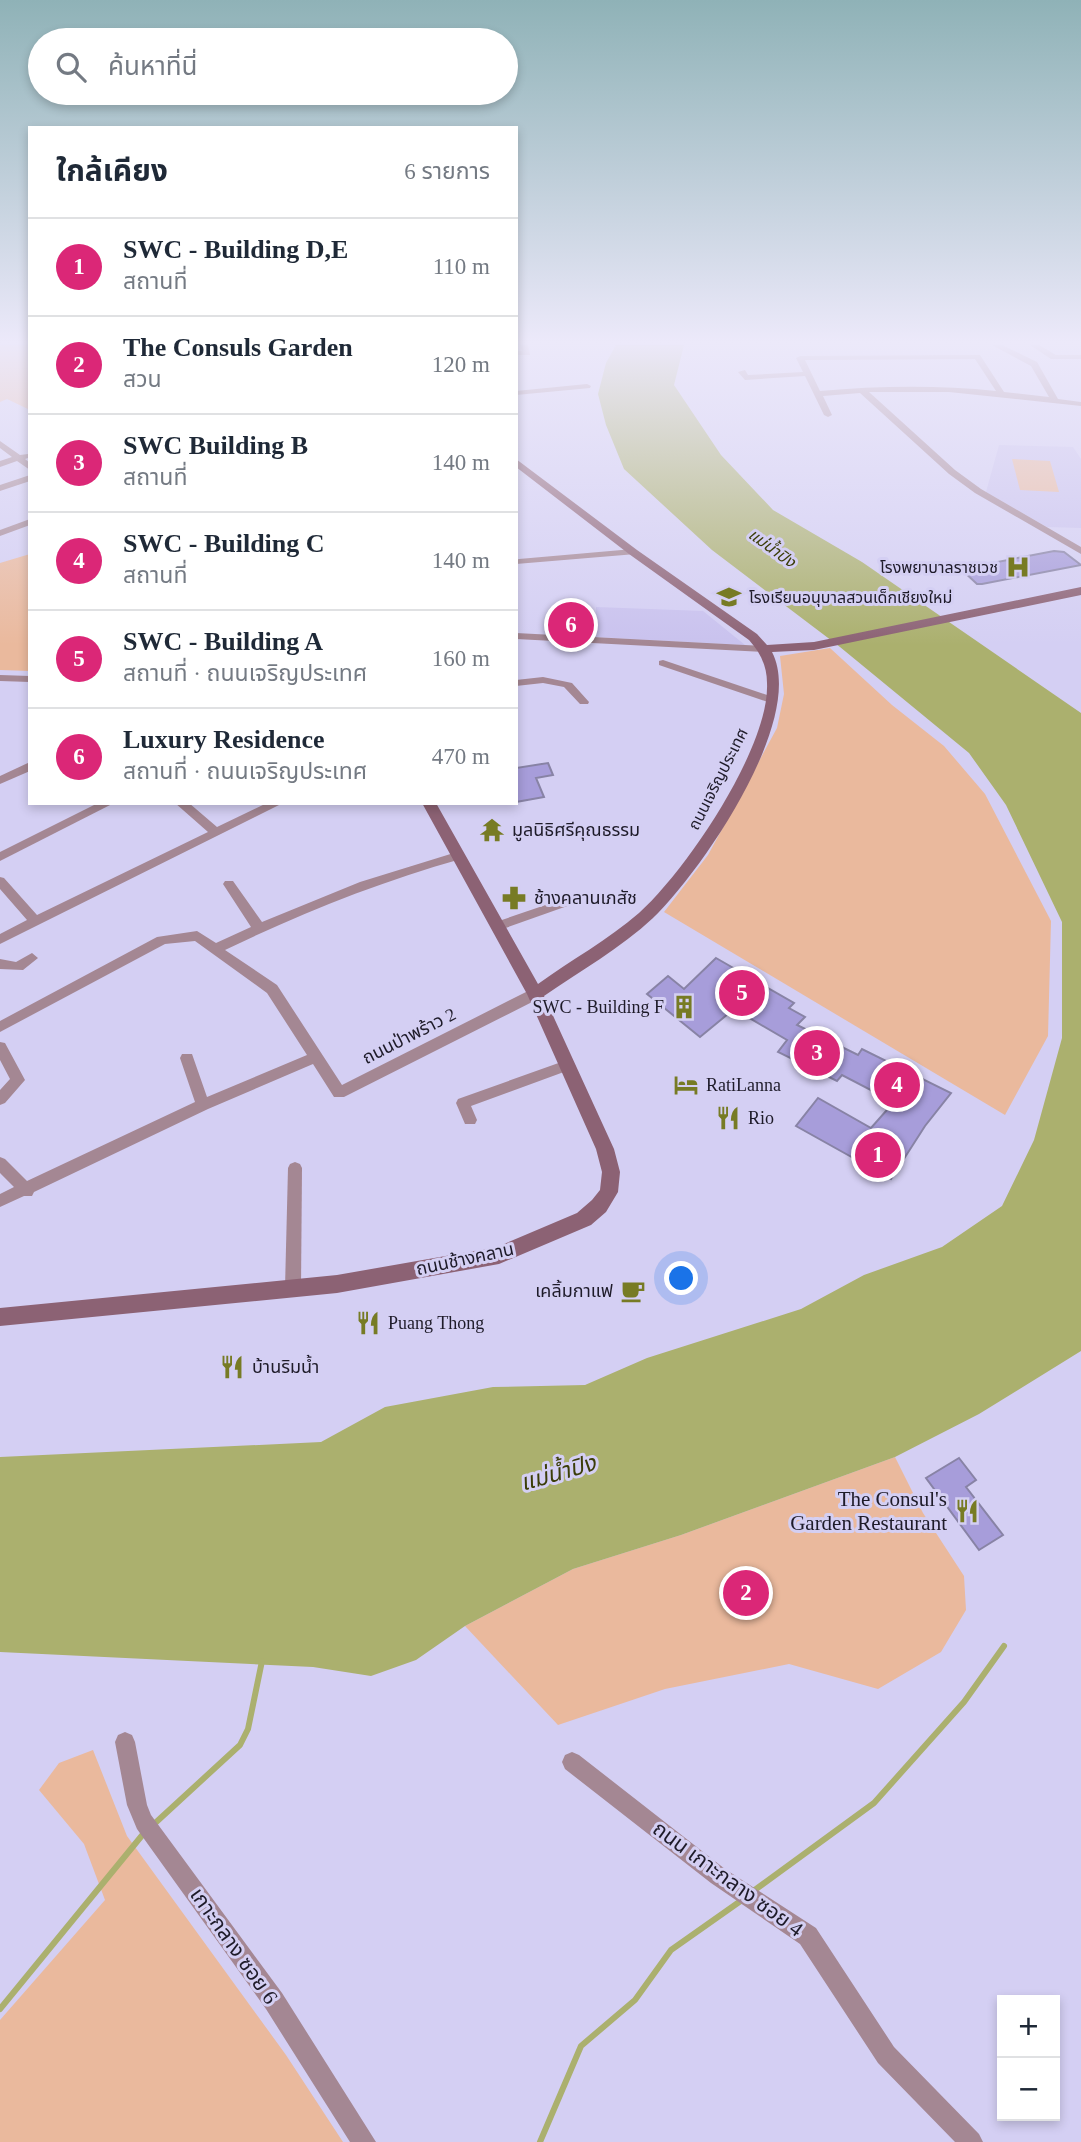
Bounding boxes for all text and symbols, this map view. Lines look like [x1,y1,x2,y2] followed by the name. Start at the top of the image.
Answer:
[28,28,518,105] search box
[52,48,90,86] icon: search
[108,52,198,81] text: ค้นหาที่นี่
[56,154,168,187] text: ใกล้เคียง
[404,159,490,184] text: 6 รายการ
[123,235,348,264] text: SWC - Building D,E
[73,254,85,279] text: 1
[433,254,490,279] text: 110 m
[123,269,187,294] text: สถานที่
[123,333,353,362] text: The Consuls Garden
[73,352,85,377] text: 2
[432,352,490,377] text: 120 m
[123,367,162,392] text: สวน
[123,431,308,460] text: SWC Building B
[73,450,85,475] text: 3
[432,450,490,475] text: 140 m
[123,465,187,490] text: สถานที่
[745,523,802,571] water label: แม่น้ำปิง
[123,529,325,558] text: SWC - Building C
[73,548,85,573] text: 4
[432,548,490,573] text: 140 m
[1004,553,1032,581] hospital icon: โรงพยาบาลราชเวช
[880,559,998,576] place label: โรงพยาบาลราชเวช
[123,563,187,588] text: สถานที่
[715,583,743,611] school or university icon: โรงเรียนอนุบาลสวนเด็กเชียงใหม่
[749,589,952,607] place label: โรงเรียนอนุบาลสวนเด็กเชียงใหม่
[548,599,594,651] pin: 6
[123,627,323,656] text: SWC - Building A
[73,646,85,671] text: 5
[432,646,490,671] text: 160 m
[123,661,367,686] text: สถานที่ · ถนนเจริญประเทศ
[123,725,325,754] text: Luxury Residence
[685,725,751,833] street label: ถนนเจริญประเทศ
[73,744,85,769] text: 6
[432,744,490,769] text: 470 m
[123,759,367,784] text: สถานที่ · ถนนเจริญประเทศ
[478,816,506,844] temple icon: มูลนิธิศรีคุณธรรม
[512,820,640,842] place label: มูลนิธิศรีคุณธรรม
[500,884,528,912] pharmacy icon: ช้างคลานเภสัช
[534,888,637,908] place label: ช้างคลานเภสัช
[719,967,765,1019] pin: 5
[670,993,698,1021] building icon: SWC - Building F
[532,997,664,1017] place label: SWC - Building F
[359,1004,459,1068] street label: ถนนป่าพร้าว 2
[794,1027,840,1079] pin: 3
[874,1059,920,1111] pin: 4
[672,1071,700,1099] hotel icon: RatiLanna
[706,1075,781,1095] place label: RatiLanna
[714,1104,742,1132] restaurant icon: Rio
[748,1108,774,1128] place label: Rio
[855,1129,901,1181] pin: 1
[414,1239,516,1279] street label: ถนนช้างคลาน
[664,1261,698,1295] your location
[619,1277,647,1305] cafe icon: เคลิ้มกาแฟ
[535,1279,613,1301] place label: เคลิ้มกาแฟ
[354,1309,382,1337] restaurant icon: Puang Thong
[388,1313,484,1333] place label: Puang Thong
[218,1353,246,1381] restaurant icon: บ้านริมน้ำ
[252,1354,319,1377] place label: บ้านริมน้ำ
[516,1446,600,1496] water label: แม่น้ำปิง
[790,1487,947,1535] place label: The Consul's Garden Restaurant
[953,1497,981,1525] restaurant icon: The Consul's Garden Restaurant
[723,1567,769,1619] pin: 2
[648,1816,808,1942] street label: ถนน เกาะกลาง ซอย 4
[185,1883,283,2009] street label: เกาะกลาง ซอย 6
[997,1995,1060,2121] map controls
[997,1995,1060,2058] button: +
[997,2058,1060,2121] button: −

